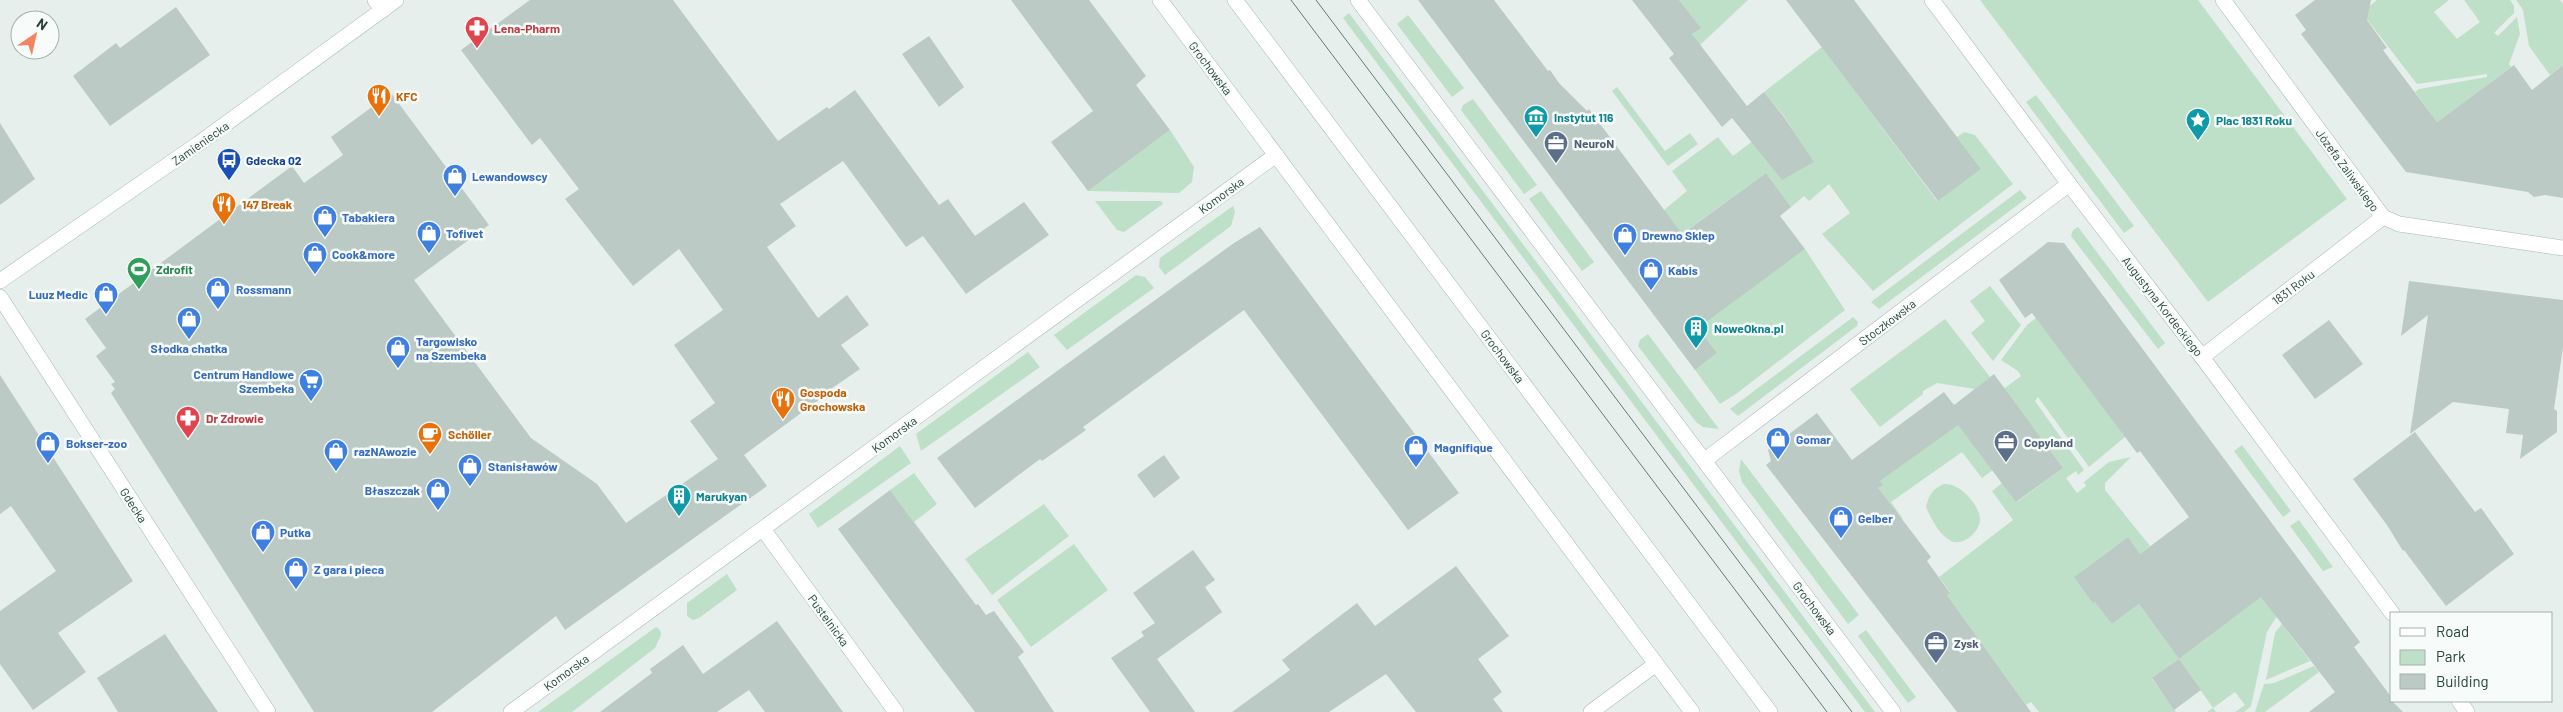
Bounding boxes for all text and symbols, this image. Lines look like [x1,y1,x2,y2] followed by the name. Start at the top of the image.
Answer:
[10,10,60,60] north arrow
[34,14,51,33] text: N
[464,15,490,49] pharmacy icon: Lena-Pharm
[494,21,560,35] place label: Lena-Pharm
[1186,39,1236,97] street label: Grochowska
[366,83,392,117] restaurant icon: KFC
[396,89,418,103] place label: KFC
[1523,104,1549,138] museum icon: Instytut 116
[2185,107,2211,141] place icon: Plac 1831 Roku
[1554,110,1614,124] place label: Instytut 116
[2216,113,2292,127] place label: Plac 1831 Roku
[169,118,231,168] street label: Zamieniecka
[2313,126,2383,214] street label: Józefa Zaliwskiego
[1543,130,1569,164] office icon: NeuroN
[1574,136,1614,150] place label: NeuroN
[216,147,242,181] bus stop icon: Gdecka 02
[246,153,302,167] place label: Gdecka 02
[442,163,468,197] shop icon: Lewandowscy
[472,169,547,183] place label: Lewandowscy
[1196,174,1246,216] street label: Komorska
[211,191,237,225] restaurant icon: 147 Break
[242,197,293,211] place label: 147 Break
[312,204,338,238] shop icon: Tabakiera
[342,210,395,224] place label: Tabakiera
[416,220,442,254] shop icon: Tofivet
[1612,222,1638,256] shop icon: Drewno Sklep
[446,226,484,240] place label: Tofivet
[1642,228,1715,242] place label: Drewno Sklep
[302,241,328,275] shop icon: Cook&more
[332,247,396,261] place label: Cook&more
[2120,253,2206,359] street label: Augustyna Kordeckiego
[126,256,152,290] sports icon: Zdrofit
[1638,257,1664,291] shop icon: Kabis
[156,262,193,276] place label: Zdrofit
[1668,263,1698,277] place label: Kabis
[2269,267,2317,307] street label: 1831 Roku
[205,276,231,310] shop icon: Rossmann
[93,281,119,315] shop icon: Luuz Medic
[236,282,291,296] place label: Rossmann
[29,287,89,301] place label: Luuz Medic
[1856,296,1918,348] street label: Stoczkowska
[176,306,202,340] shop icon: Słodka chatka
[1683,315,1709,349] building icon: NoweOkna.pl
[1714,321,1784,335] place label: NoweOkna.pl
[1478,327,1528,385] street label: Grochowska
[416,334,486,362] place label: Targowisko na Szembeka
[385,335,411,369] shop icon: Targowisko na Szembeka
[151,341,227,355] place label: Słodka chatka
[193,367,294,395] place label: Centrum Handlowe Szembeka
[298,368,324,402] supermarket icon: Centrum Handlowe Szembeka
[800,385,865,413] place label: Gospoda Grochowska
[770,386,796,420] restaurant icon: Gospoda Grochowska
[175,405,201,439] pharmacy icon: Dr Zdrowie
[206,411,264,425] place label: Dr Zdrowie
[869,413,919,455] street label: Komorska
[417,421,443,455] cafe icon: Schöller
[1765,426,1791,460] shop icon: Gomar
[448,427,492,441] place label: Schöller
[1993,429,2019,463] office icon: Copyland
[35,430,61,464] shop icon: Bokser-zoo
[1796,432,1831,446] place label: Gomar
[1403,434,1429,468] shop icon: Magnifique
[2024,435,2073,449] place label: Copyland
[66,436,128,450] place label: Bokser-zoo
[323,438,349,472] shop icon: razNAwozie
[1434,440,1493,454] place label: Magnifique
[354,444,417,458] place label: razNAwozie
[457,453,483,487] shop icon: Stanisławów
[488,459,558,473] place label: Stanisławów
[425,477,451,511] shop icon: Błaszczak
[365,483,421,497] place label: Błaszczak
[666,483,692,517] building icon: Marukyan
[118,485,150,525] street label: Gdecka
[696,489,747,503] place label: Marukyan
[1828,505,1854,539] shop icon: Gelber
[1858,511,1893,525] place label: Gelber
[250,519,276,553] shop icon: Putka
[280,525,311,539] place label: Putka
[283,556,309,590] shop icon: Z gara i pieca
[314,562,384,576] place label: Z gara i pieca
[1790,579,1840,637] street label: Grochowska
[806,591,852,649] street label: Pustelnicka
[2390,612,2553,702] legend
[2436,622,2469,640] text: Road
[1923,630,1949,664] office icon: Zysk
[1954,636,1979,650] place label: Zysk
[2436,647,2466,665] text: Park
[541,651,591,693] street label: Komorska
[2436,672,2489,690] text: Building

